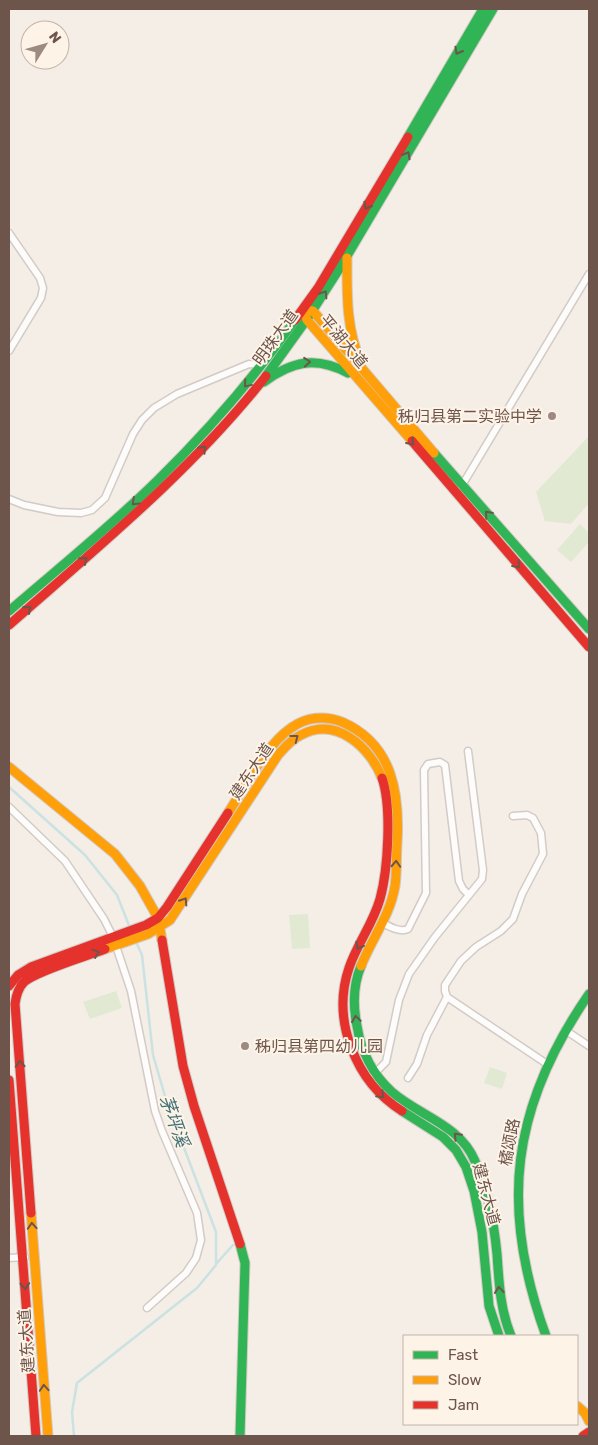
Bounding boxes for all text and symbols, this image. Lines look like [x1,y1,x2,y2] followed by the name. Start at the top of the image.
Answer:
[20,20,70,70] north arrow
[45,28,65,47] text: N
[454,45,464,54] one-way arrow
[401,151,411,160] one-way arrow
[363,201,373,210] one-way arrow
[318,291,328,300] one-way arrow
[249,306,302,369] street label: 明珠大道
[316,311,371,372] street label: 平湖大道
[303,357,311,368] one-way arrow
[244,378,252,387] one-way arrow
[398,407,542,426] place label: 秭归县第二实验中学
[546,410,558,422] marker: 秭归县第二实验中学
[405,436,413,445] one-way arrow
[197,446,206,455] one-way arrow
[132,496,141,505] one-way arrow
[485,511,494,520] one-way arrow
[78,558,87,566] one-way arrow
[512,559,521,568] one-way arrow
[22,605,31,614] one-way arrow
[289,736,298,744] one-way arrow
[226,739,277,803] street label: 建东大道
[391,860,402,868] one-way arrow
[177,897,187,906] one-way arrow
[355,940,365,949] one-way arrow
[91,949,100,959] one-way arrow
[351,1014,362,1022] one-way arrow
[255,1037,383,1056] place label: 秭归县第四幼儿园
[239,1040,251,1052] marker: 秭归县第四幼儿园
[14,1059,25,1067] one-way arrow
[375,1089,384,1098] one-way arrow
[154,1092,194,1152] water label: 茅坪溪
[496,1117,523,1167] street label: 橘颂路
[454,1132,463,1141] one-way arrow
[469,1161,504,1228] street label: 建东大道
[27,1221,38,1229] one-way arrow
[19,1282,30,1290] one-way arrow
[494,1285,505,1293] one-way arrow
[15,1308,38,1374] street label: 建东大道
[403,1335,578,1425] legend
[448,1346,478,1364] text: Fast
[448,1371,481,1389] text: Slow
[39,1383,50,1391] one-way arrow
[448,1396,479,1414] text: Jam

